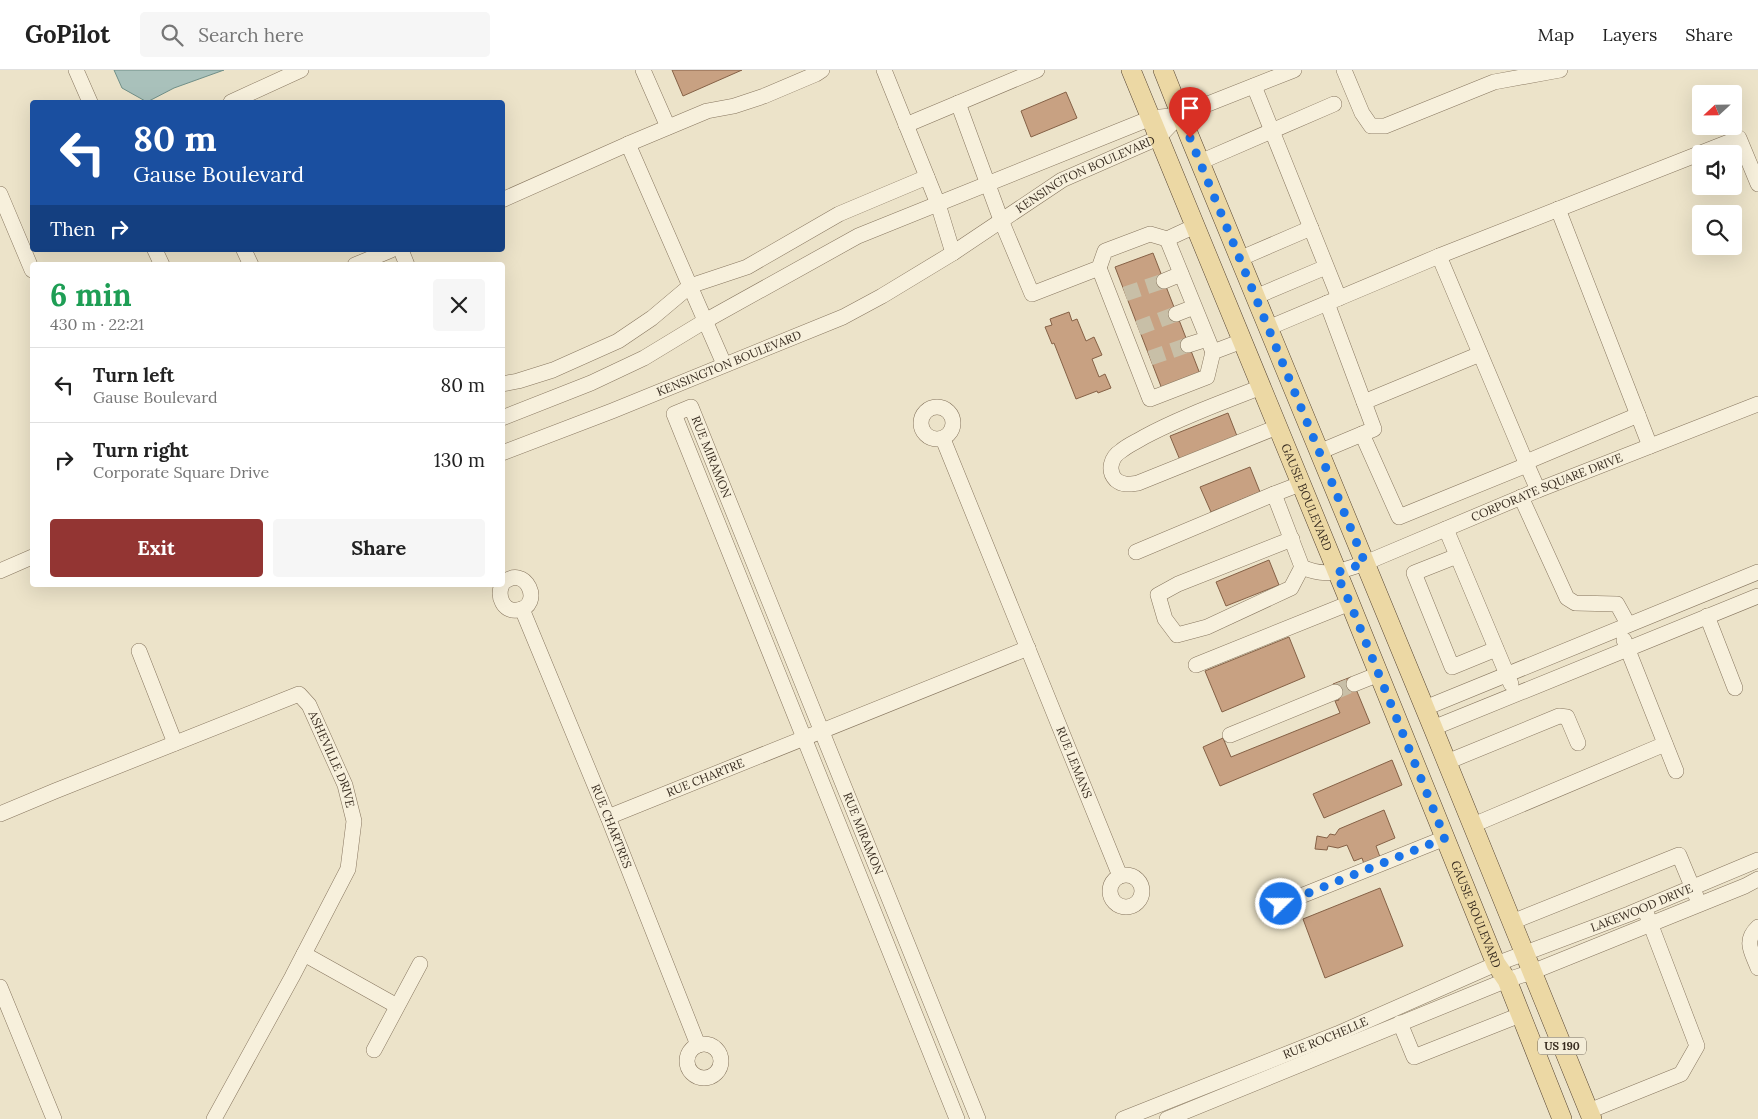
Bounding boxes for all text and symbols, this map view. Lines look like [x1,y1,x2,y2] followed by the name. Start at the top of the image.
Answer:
[140,12,490,57] search box
[25,19,110,50] text: GoPilot
[158,21,186,49] icon: search
[198,23,304,47] text: Search here
[1538,23,1574,46] text: Map
[1602,23,1657,46] text: Layers
[1685,23,1733,46] text: Share
[1692,85,1742,135] north arrow
[1692,85,1742,255] map controls
[1169,87,1211,138] pin
[1176,94,1204,122] icon: arrive
[133,116,217,161] text: 80 m
[50,120,115,185] icon: left
[1013,132,1157,216] street label: KENSINGTON BOULEVARD
[1692,145,1742,195] button: sound
[133,160,304,188] text: Gause Boulevard
[1692,205,1742,255] button: search
[105,215,133,243] icon: right
[50,217,95,241] text: Then
[50,276,132,314] text: 6 min
[433,279,485,331] button: close
[50,314,144,334] text: 430 m · 22:21
[654,327,803,399] street label: KENSINGTON BOULEVARD
[93,363,174,387] text: Turn left
[50,371,78,399] icon: left
[441,373,485,397] text: 80 m
[93,387,218,407] text: Gause Boulevard
[688,414,735,500] street label: RUE MIRAMON
[93,438,189,462] text: Turn right
[1278,441,1336,553] street label: GAUSE BOULEVARD
[50,446,78,474] icon: right
[434,448,485,472] text: 130 m
[1469,450,1625,524] street label: CORPORATE SQUARE DRIVE
[93,462,269,482] text: Corporate Square Drive
[50,519,263,577] button: Exit
[273,519,485,577] button: Share
[305,707,358,809] street label: ASHEVILLE DRIVE
[1053,724,1096,801] street label: RUE LEMANS
[664,755,746,800] street label: RUE CHARTRE
[588,782,636,871] street label: RUE CHARTRES
[840,790,887,877] street label: RUE MIRAMON
[1448,858,1505,970] street label: GAUSE BOULEVARD
[1254,877,1306,929] position arrow
[1588,880,1695,935] street label: LAKEWOOD DRIVE
[1280,1013,1370,1062] street label: RUE ROCHELLE
[1538,1038,1586,1054] road number: US 190

